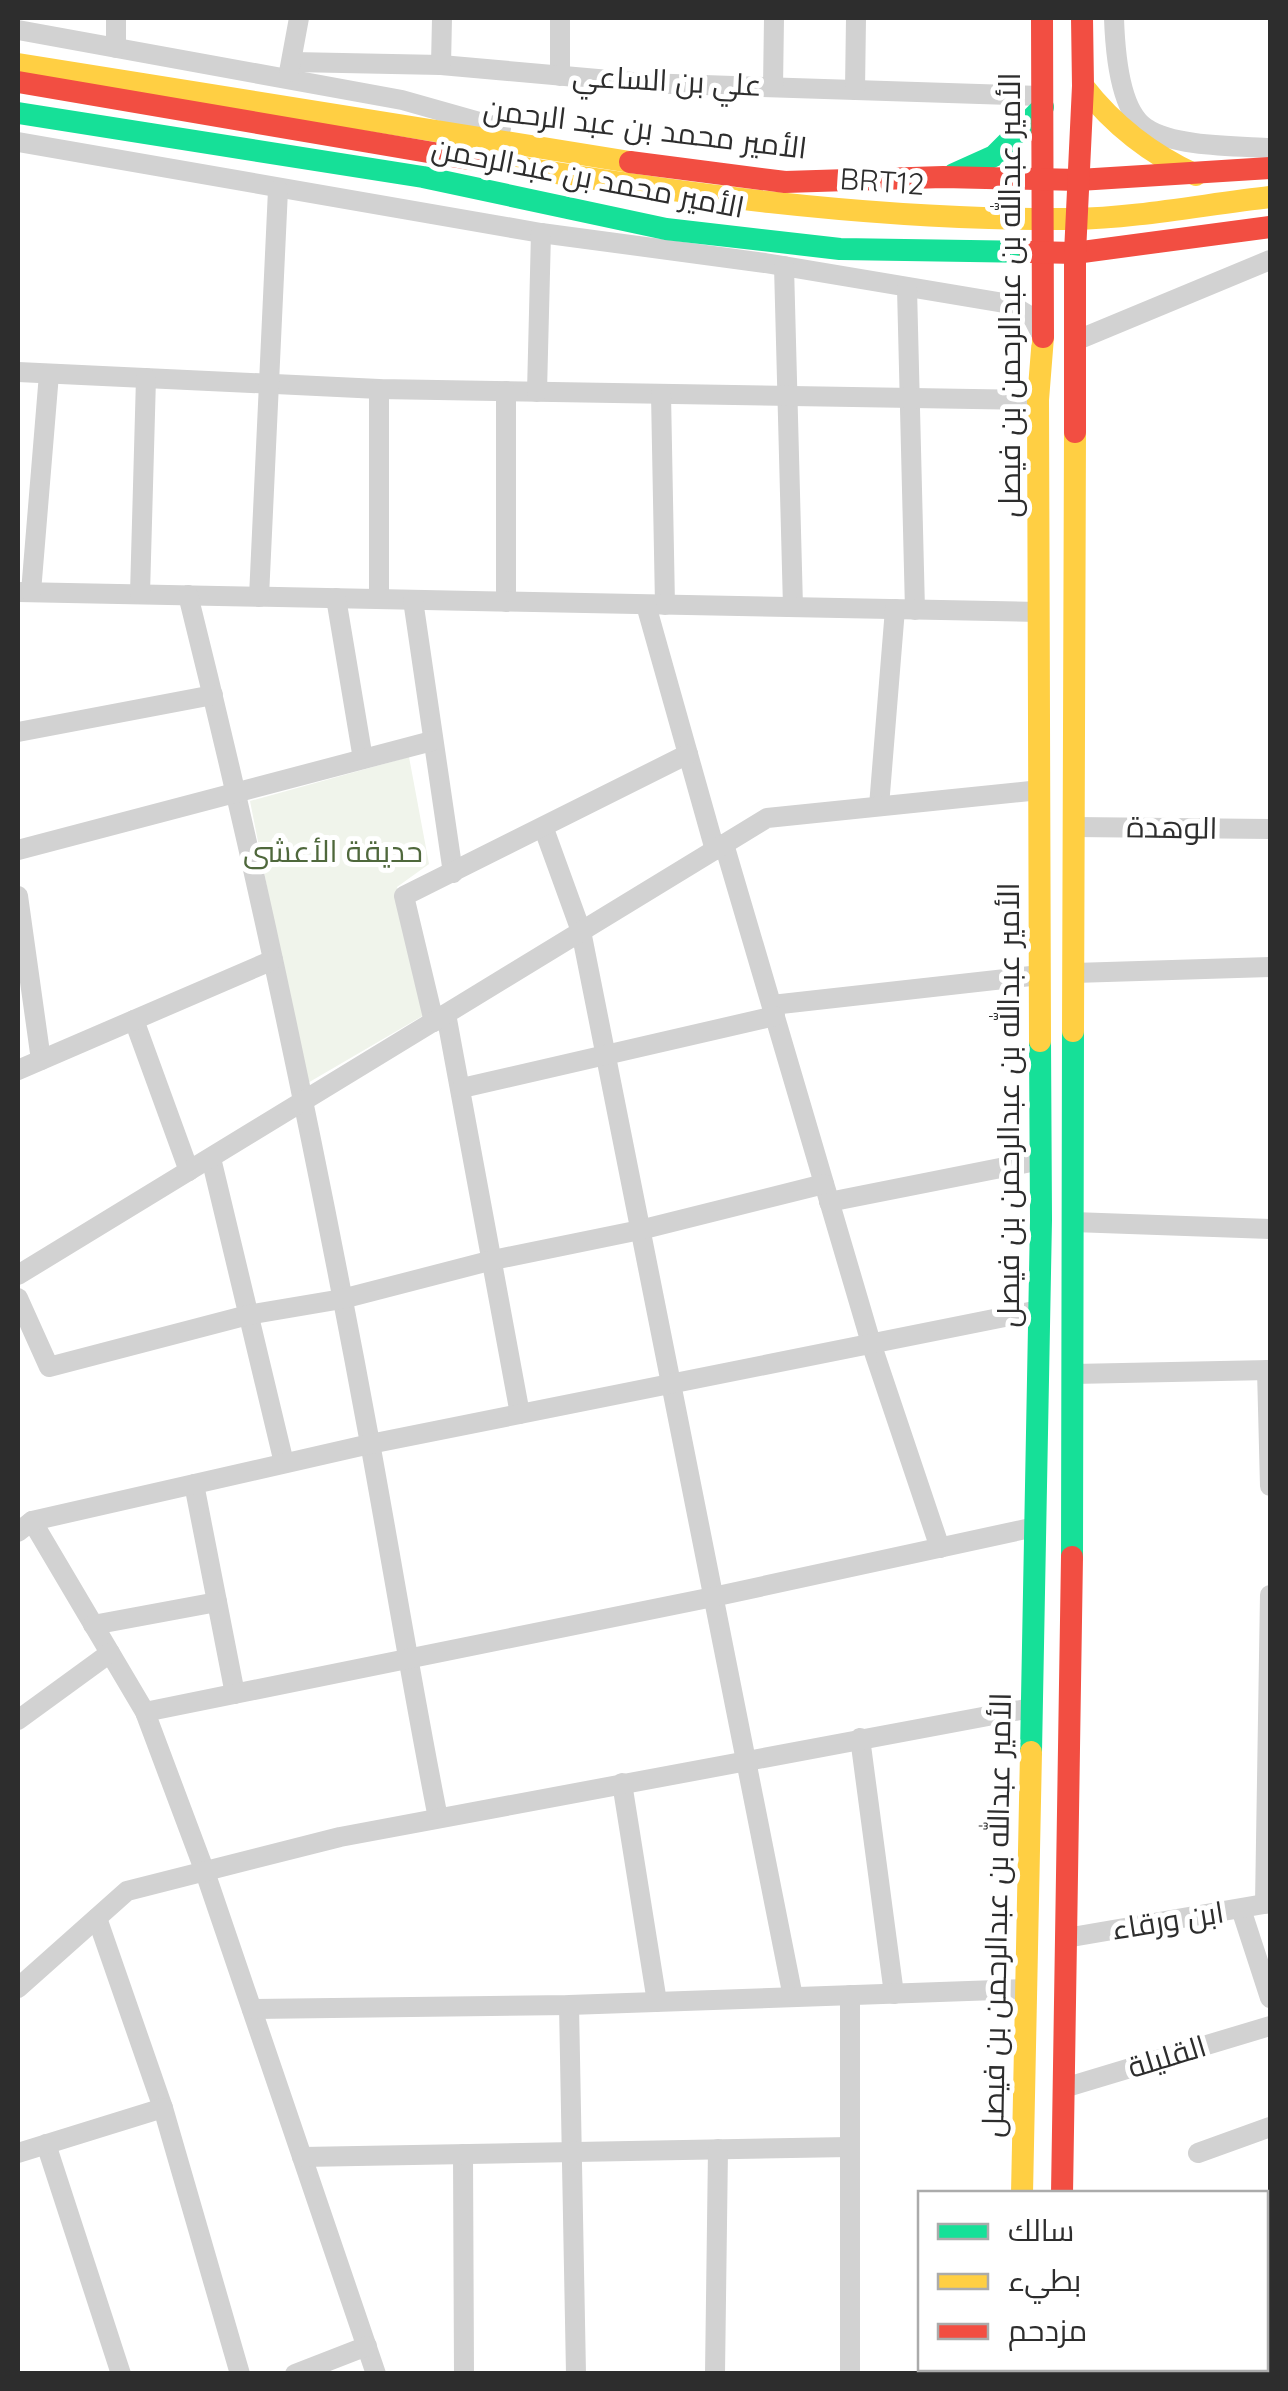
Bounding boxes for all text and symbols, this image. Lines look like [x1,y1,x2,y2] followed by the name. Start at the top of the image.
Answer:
[571,56,763,109] street label: علي بن الساعي
[990,72,1028,518] street label: الأمير عبدالله بن عبدالرحمن بن فيصل
[481,89,809,167] street label: الأمير محمد بن عبد الرحمن
[429,128,748,226] street label: الأمير محمد بن عبدالرحمن
[838,159,926,203] street label: BRT12
[1126,807,1218,847] street label: الوهدة
[243,832,423,870] park label: حديقة الأعشى
[989,882,1027,1328] street label: الأمير عبدالله بن عبدالرحمن بن فيصل
[973,1692,1019,2138] street label: الأمير عبدالله بن عبدالرحمن بن فيصل
[1109,1892,1227,1948] street label: ابن ورقاء
[1123,2026,1211,2086] street label: القليلة
[918,2191,1268,2371] legend
[1008,2211,1074,2249] text: سالك
[1008,2261,1081,2304] text: بطيء
[1008,2311,1087,2351] text: مزدحم

